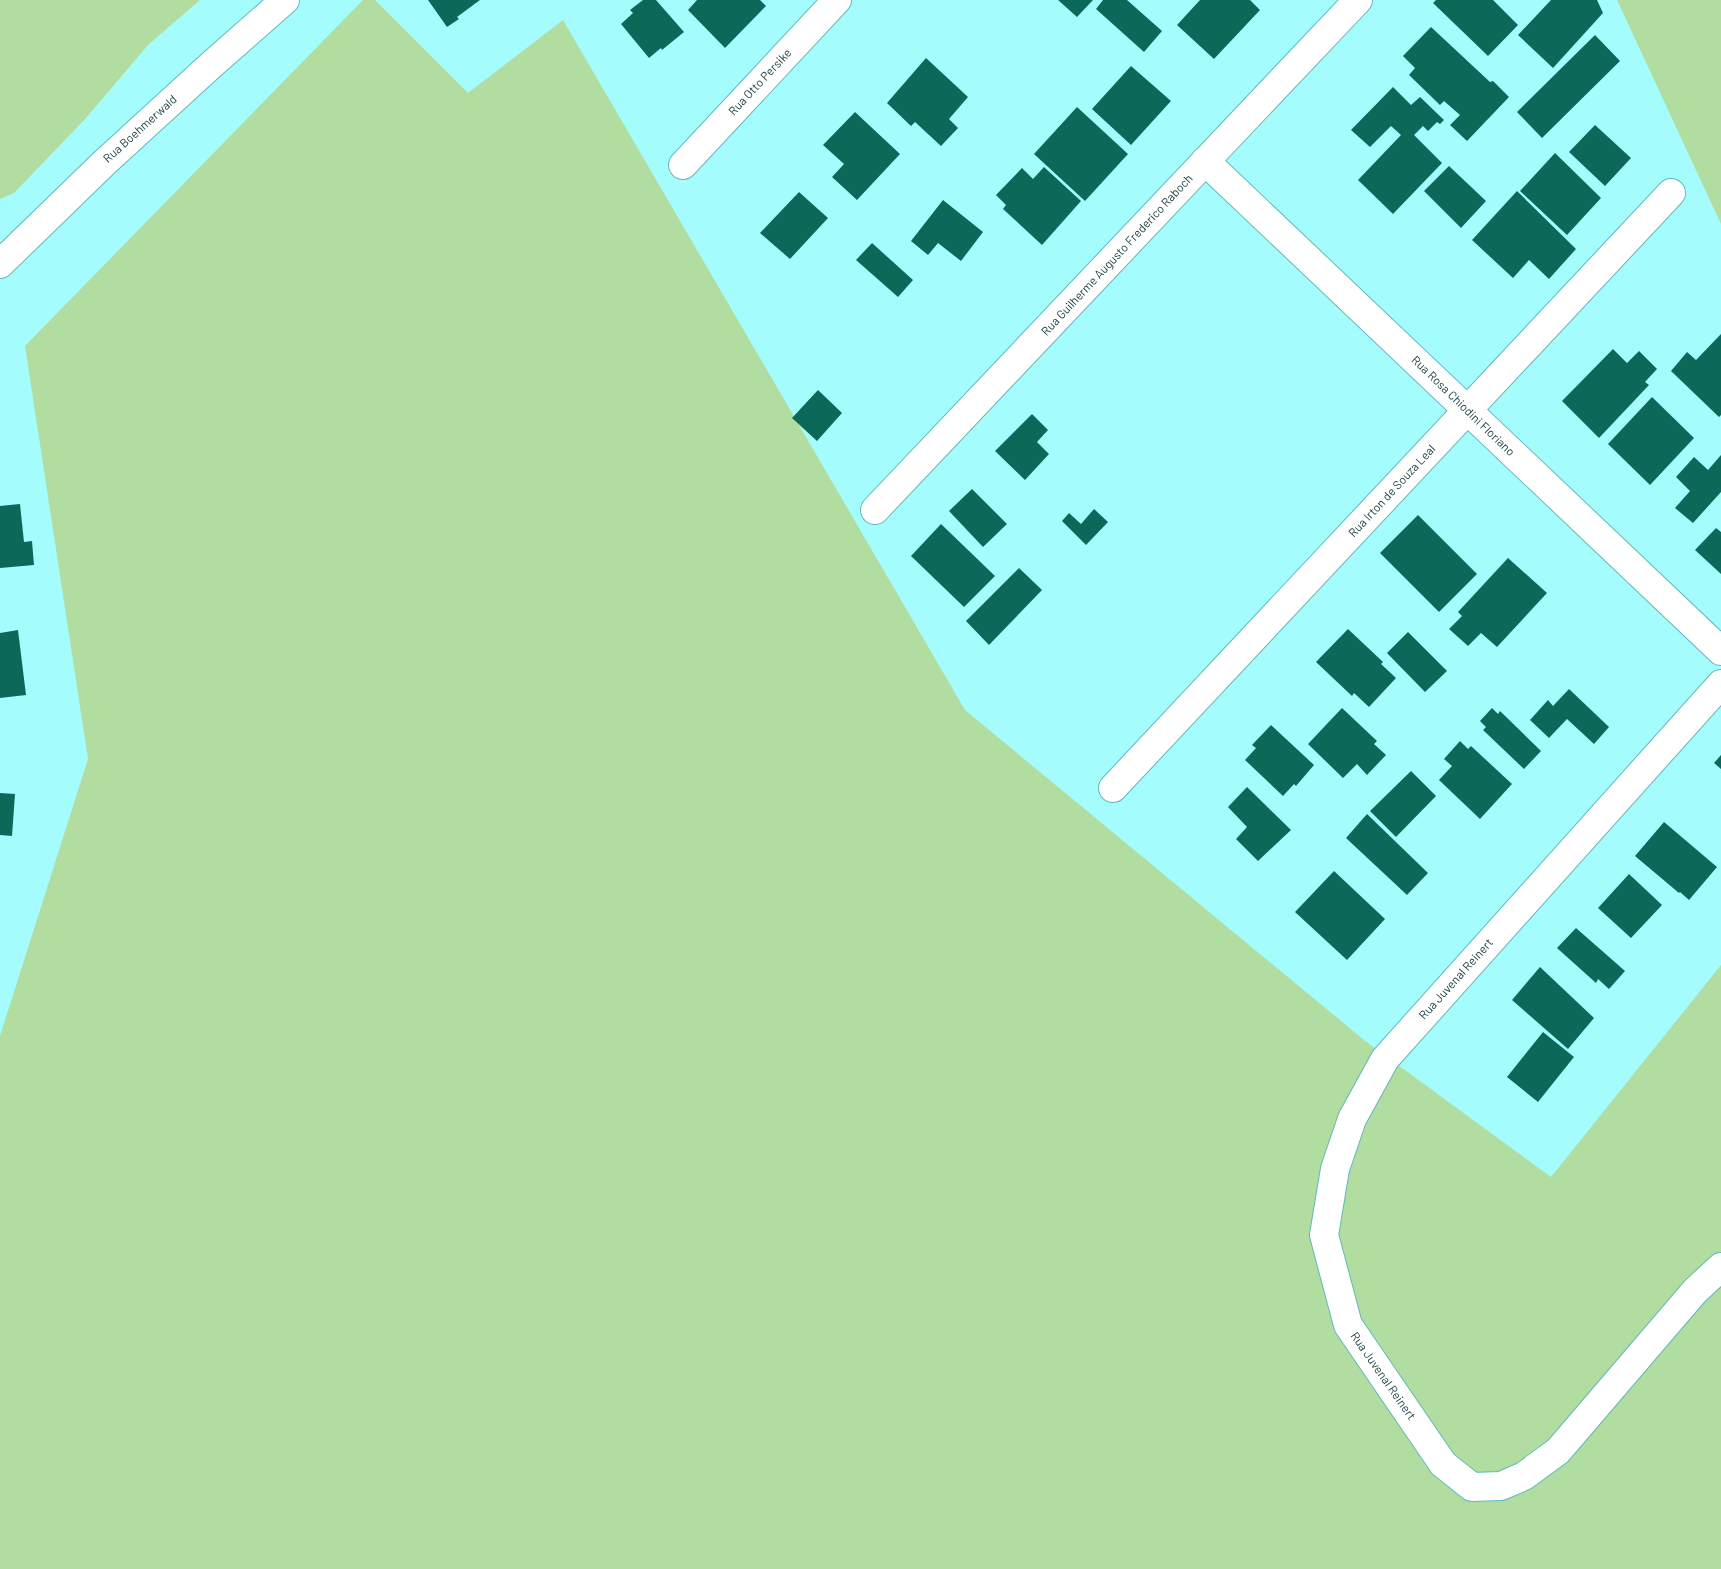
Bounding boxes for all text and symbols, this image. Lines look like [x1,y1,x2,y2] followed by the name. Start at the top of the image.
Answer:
[725,45,794,118] street label: Rua Otto Persike
[100,92,179,165] street label: Rua Boehmerwald
[1038,171,1195,338] street label: Rua Guilherme Augusto Frederico Raboch
[1409,352,1518,458] street label: Rua Rosa Chiodini Floriano
[1345,441,1438,539] street label: Rua Irton de Souza Leal
[1415,935,1495,1022] street label: Rua Juvenal Reinert
[1348,1329,1419,1422] street label: Rua Juvenal Reinert

